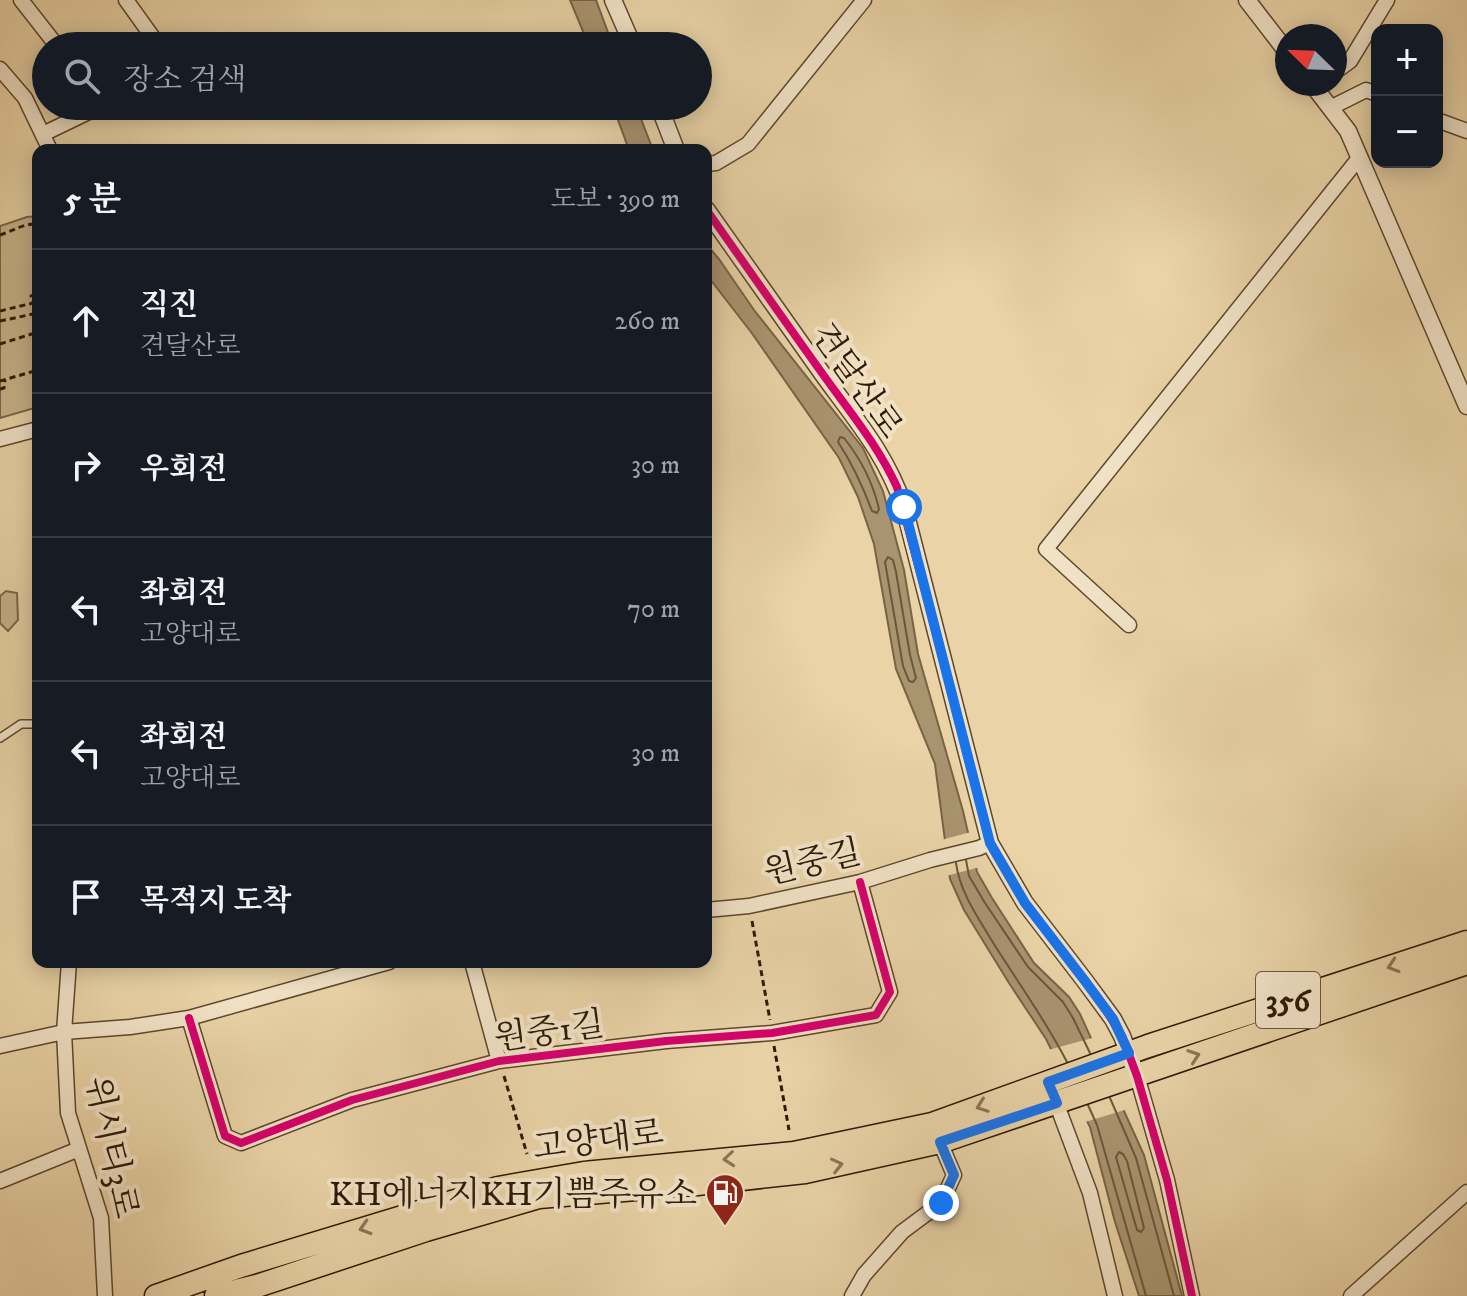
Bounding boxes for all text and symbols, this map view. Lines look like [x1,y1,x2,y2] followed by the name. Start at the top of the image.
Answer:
[1275,24,1347,96] north arrow
[1371,24,1443,168] map controls
[1371,24,1443,96] button: +
[32,32,712,120] search box
[60,54,104,98] icon: search
[124,62,246,99] text: 장소 검색
[1371,96,1443,168] button: −
[64,179,121,221] text: 5 분
[551,183,680,216] text: 도보 · 390 m
[140,287,198,324] text: 직진
[64,299,108,343] icon: ahead
[615,305,680,338] text: 260 m
[801,315,911,447] street label: 견달산로
[140,330,240,363] text: 견달산로
[64,443,108,487] icon: right
[631,449,680,482] text: 30 m
[140,451,227,488] text: 우회전
[886,489,922,525] route start
[140,575,227,612] text: 좌회전
[64,587,108,631] icon: left
[627,593,680,626] text: 70 m
[140,618,240,651] text: 고양대로
[140,719,227,756] text: 좌회전
[64,731,108,775] icon: left
[631,737,680,770] text: 30 m
[140,762,240,795] text: 고양대로
[760,831,865,894] street label: 원중길
[64,875,108,919] icon: arrive
[140,883,291,920] text: 목적지 도착
[1386,957,1400,973] one-way arrow
[1256,972,1320,1028] road number: 356
[491,1003,607,1061] street label: 원중1길
[1187,1050,1201,1066] one-way arrow
[76,1073,147,1222] street label: 위시티3로
[976,1096,990,1113] one-way arrow
[530,1112,666,1170] street label: 고양대로
[722,1150,735,1167] one-way arrow
[829,1157,843,1174] one-way arrow
[704,1172,746,1227] fuel station icon: KH에너지KH기쁨주유소
[329,1174,697,1216] place label: KH에너지KH기쁨주유소
[923,1185,959,1221] route end
[358,1219,372,1235] one-way arrow

